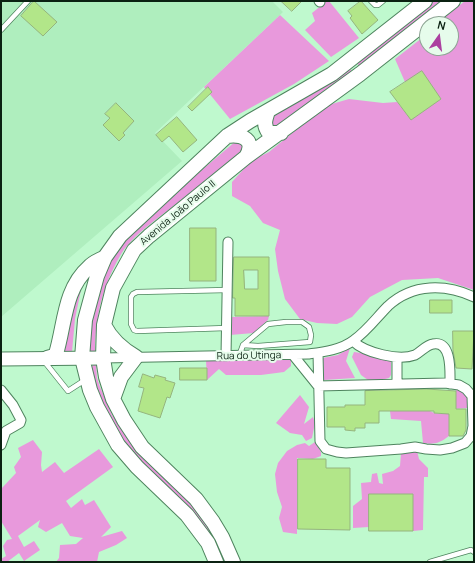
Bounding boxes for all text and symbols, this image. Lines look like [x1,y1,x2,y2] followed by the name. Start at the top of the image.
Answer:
[419,16,459,56] north arrow
[436,17,447,33] text: N
[138,178,218,248] street label: Avenida João Paulo II
[217,349,281,363] street label: Rua do Utinga

